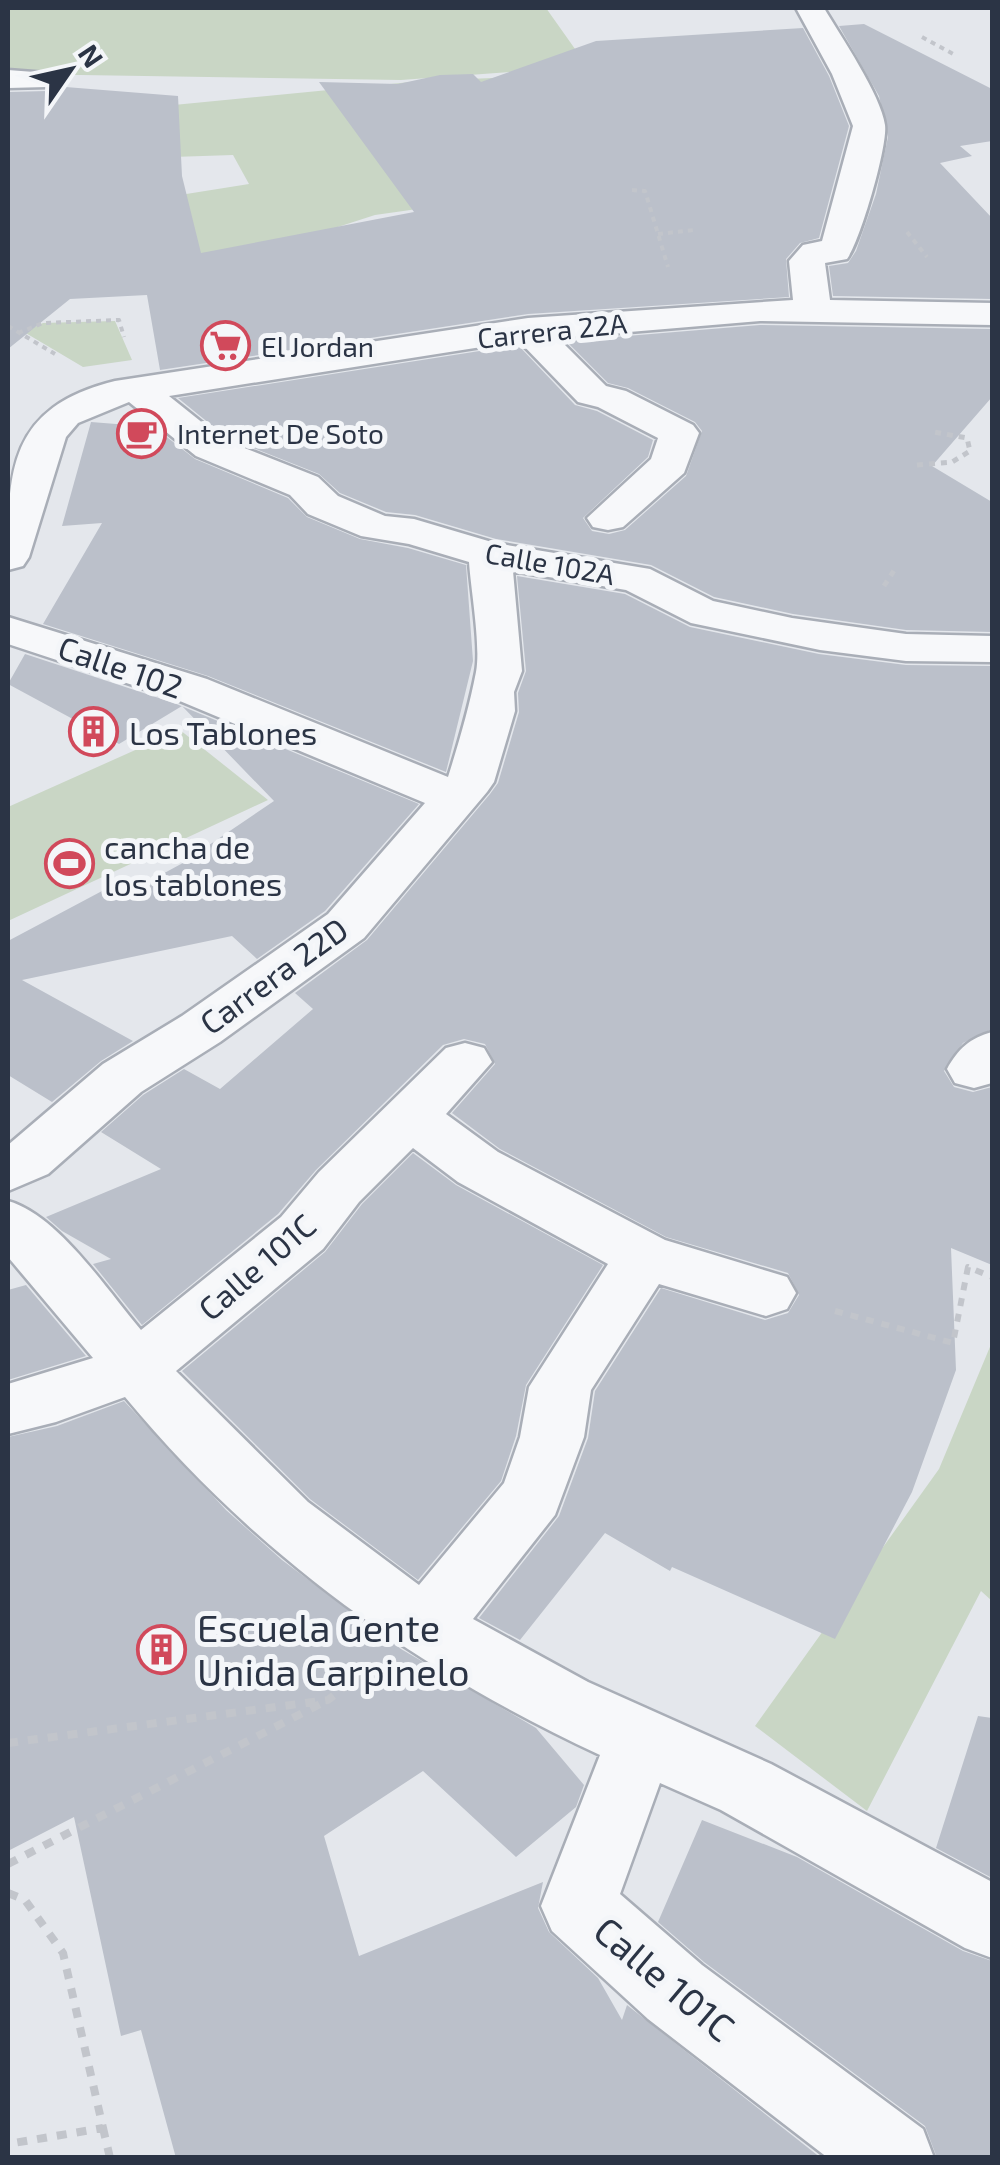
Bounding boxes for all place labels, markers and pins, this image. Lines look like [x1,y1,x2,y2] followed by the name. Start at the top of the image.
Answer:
[200,320,252,372] supermarket icon: El Jordan
[261,329,374,363] place label: El Jordan
[116,407,168,459] cafe icon: Internet De Soto
[177,416,384,450] place label: Internet De Soto
[68,706,120,758] building icon: Los Tablones
[129,713,317,751] place label: Los Tablones
[104,827,282,902] place label: cancha de los tablones
[43,838,95,890] sports icon: cancha de los tablones
[197,1604,470,1694] place label: Escuela Gente Unida Carpinelo
[136,1623,188,1675] building icon: Escuela Gente Unida Carpinelo

